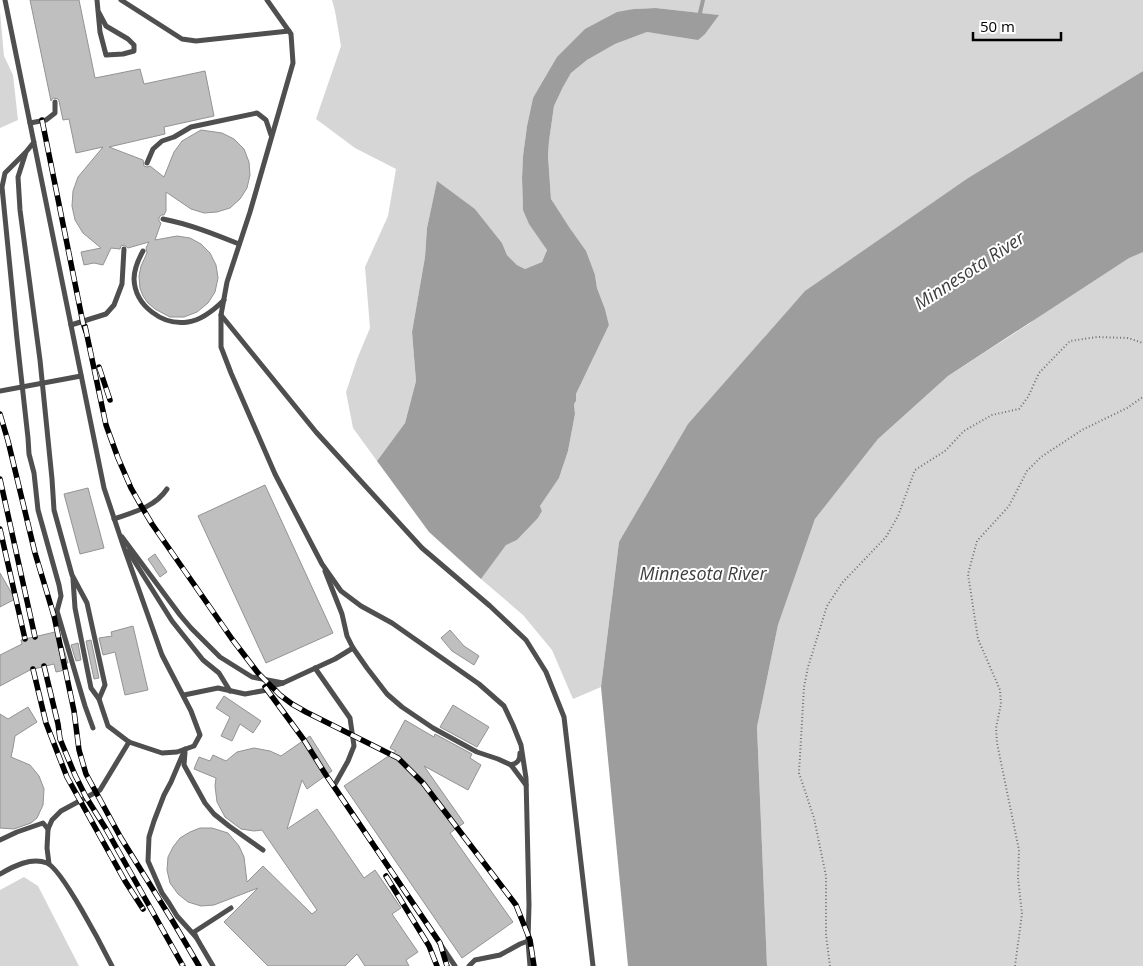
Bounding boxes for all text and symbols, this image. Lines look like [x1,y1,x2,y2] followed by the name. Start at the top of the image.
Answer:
[973,10,1060,42] scale bar
[980,16,1015,36] text: 50 m
[909,225,1030,315] water label: Minnesota River
[639,561,767,585] water label: Minnesota River

